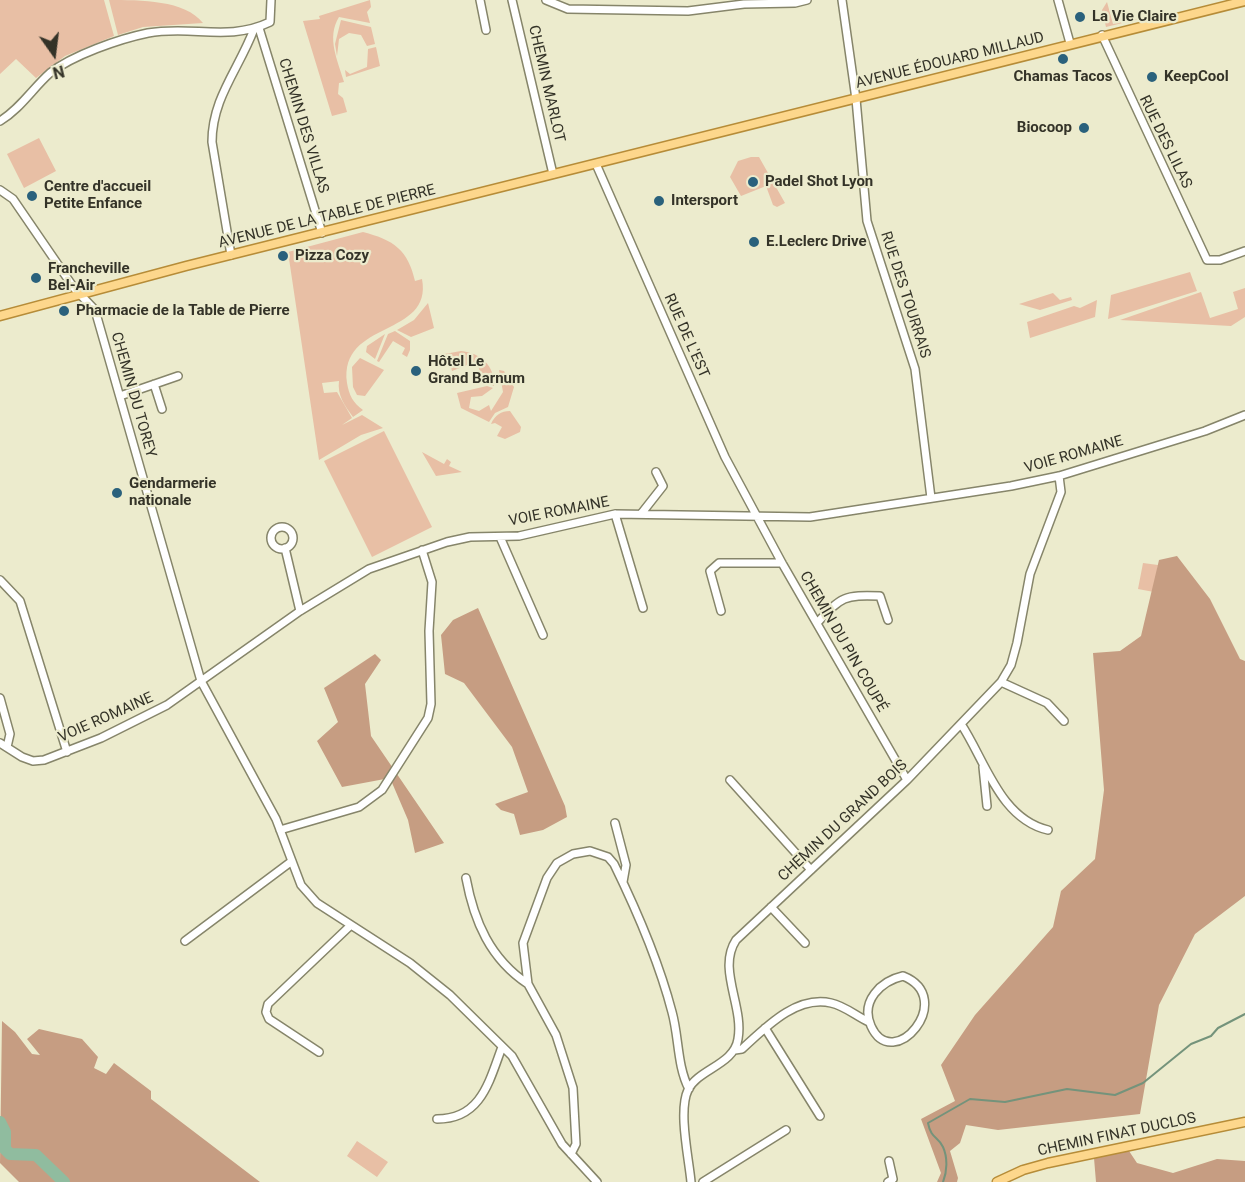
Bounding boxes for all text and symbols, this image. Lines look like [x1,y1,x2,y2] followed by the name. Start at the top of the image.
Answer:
[1092,8,1177,26] place label: La Vie Claire
[1073,10,1087,24] marker: La Vie Claire
[24,24,84,84] north arrow
[524,24,568,144] street label: CHEMIN MARLOT
[854,29,1046,93] street label: AVENUE ÉDOUARD MILLAUD
[1056,52,1070,66] marker: Chamas Tacos
[274,56,332,196] street label: CHEMIN DES VILLAS
[51,61,66,83] text: N
[1014,68,1112,86] place label: Chamas Tacos
[1164,68,1229,86] place label: KeepCool
[1145,70,1159,84] marker: KeepCool
[1135,93,1195,191] street label: RUE DES LILAS
[1017,119,1072,137] place label: Biocoop
[1077,121,1091,135] marker: Biocoop
[765,173,873,191] place label: Padel Shot Lyon
[746,175,760,189] marker: Padel Shot Lyon
[44,178,151,213] place label: Centre d'accueil Petite Enfance
[217,181,437,253] street label: AVENUE DE LA TABLE DE PIERRE
[25,189,39,203] marker: Centre d'accueil Petite Enfance
[671,192,738,210] place label: Intersport
[652,194,666,208] marker: Intersport
[876,229,934,361] street label: RUE DES TOURRAIS
[766,233,867,251] place label: E.Leclerc Drive
[747,235,761,249] marker: E.Leclerc Drive
[295,247,369,265] place label: Pizza Cozy
[276,249,290,263] marker: Pizza Cozy
[48,260,130,295] place label: Francheville Bel-Air
[29,271,43,285] marker: Francheville Bel-Air
[659,291,713,381] street label: RUE DE L'EST
[76,302,290,320] place label: Pharmacie de la Table de Pierre
[57,304,71,318] marker: Pharmacie de la Table de Pierre
[106,330,160,460] street label: CHEMIN DU TOREY
[428,353,525,388] place label: Hôtel Le Grand Barnum
[409,364,423,378] marker: Hôtel Le Grand Barnum
[1023,432,1125,478] street label: VOIE ROMAINE
[129,475,216,510] place label: Gendarmerie nationale
[110,486,124,500] marker: Gendarmerie nationale
[507,493,611,531] street label: VOIE ROMAINE
[795,568,891,716] street label: CHEMIN DU PIN COUPÉ
[56,689,156,747] street label: VOIE ROMAINE
[775,756,911,886] street label: CHEMIN DU GRAND BOIS
[1036,1109,1198,1161] street label: CHEMIN FINAT DUCLOS

